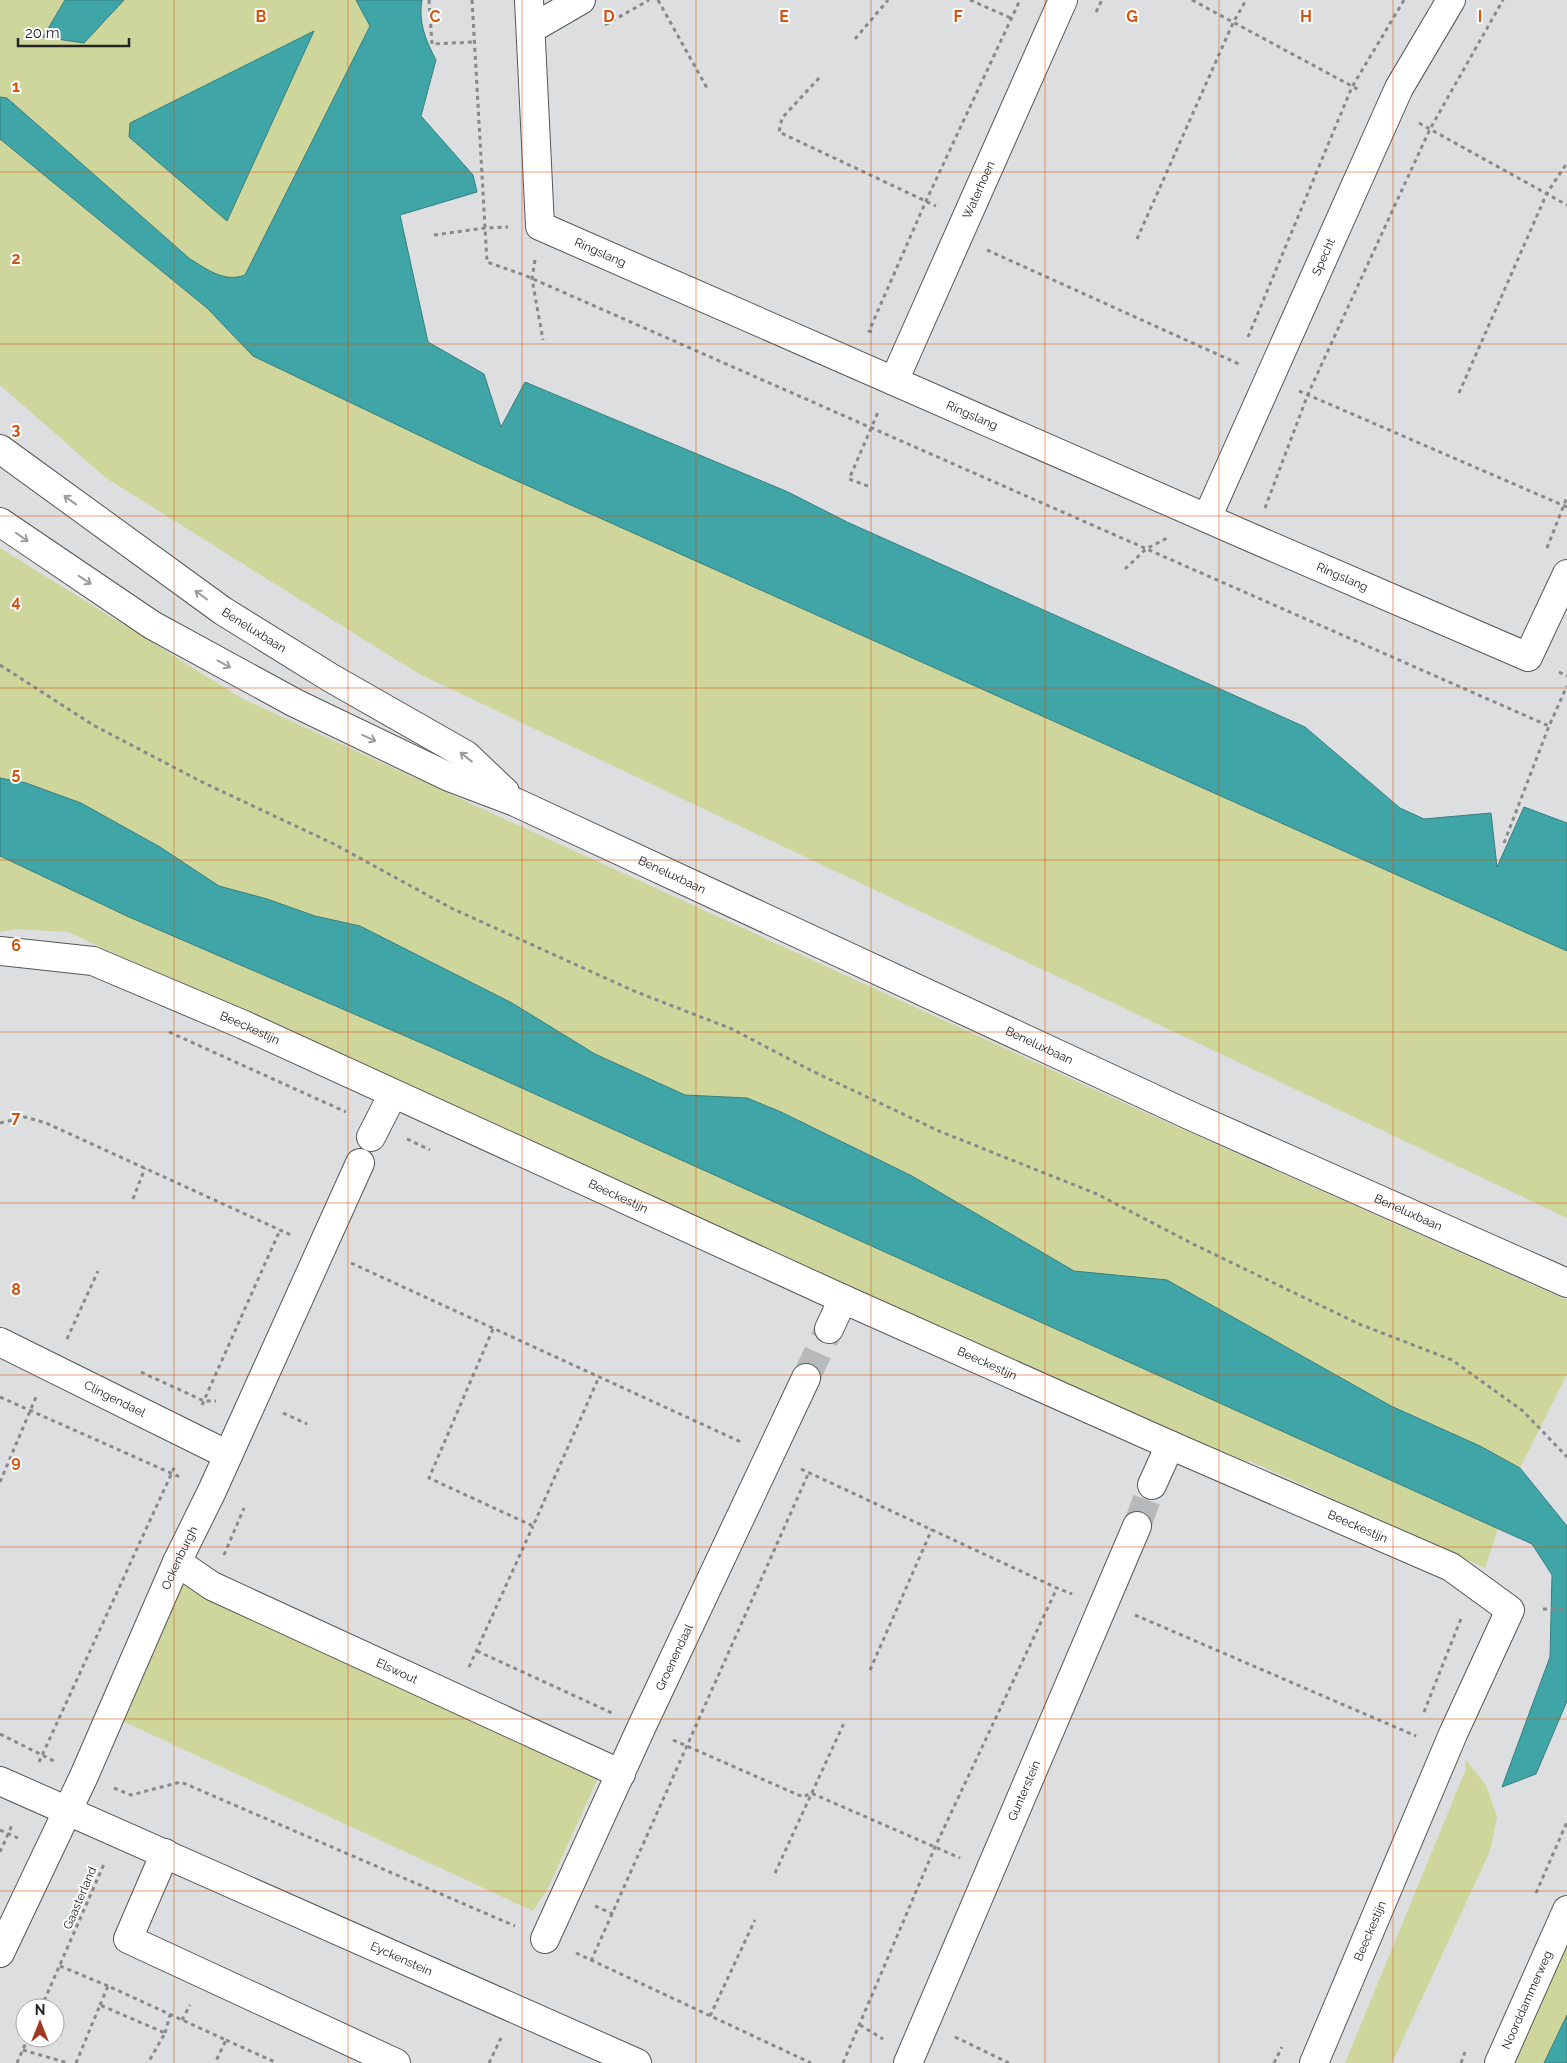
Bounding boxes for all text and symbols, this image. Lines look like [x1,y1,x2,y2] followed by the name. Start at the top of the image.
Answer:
[256,7,267,26] text: B
[430,7,441,26] text: C
[603,7,615,26] text: D
[779,7,789,26] text: E
[953,7,963,26] text: F
[1126,7,1138,26] text: G
[1300,7,1312,26] text: H
[1478,7,1482,26] text: I
[18,15,129,47] scale bar
[25,24,60,42] text: 20 m
[12,77,20,96] text: 1
[960,159,998,221] street label: Waterhoen
[572,235,628,270] street label: Ringslang
[1309,236,1338,278] street label: Specht
[11,249,21,268] text: 2
[944,398,1000,433] street label: Ringslang
[12,420,21,439] text: 3
[63,495,77,505] one-way arrow
[15,532,29,542] one-way arrow
[1314,560,1370,594] street label: Ringslang
[78,575,92,585] one-way arrow
[194,590,208,600] one-way arrow
[11,592,21,611] text: 4
[219,605,289,655] street label: Beneluxbaan
[216,660,231,669] one-way arrow
[361,733,376,743] one-way arrow
[460,752,473,763] one-way arrow
[12,764,21,783] text: 5
[636,853,708,897] street label: Beneluxbaan
[11,936,21,955] text: 6
[218,1009,282,1047] street label: Beeckestijn
[1003,1024,1075,1067] street label: Beneluxbaan
[12,1108,21,1127] text: 7
[586,1176,650,1216] street label: Beeckestijn
[1372,1191,1444,1234] street label: Beneluxbaan
[11,1280,21,1299] text: 8
[955,1344,1019,1383] street label: Beeckestijn
[82,1378,148,1420] street label: Clingendael
[11,1452,21,1471] text: 9
[1326,1507,1390,1546] street label: Beeckestijn
[159,1524,201,1592] street label: Ockenburgh
[653,1621,696,1693] street label: Groenendaal
[374,1655,420,1687] street label: Elswout
[1005,1758,1043,1823] street label: Gunterstein
[60,1864,100,1932] street label: Gaasterland
[1351,1899,1389,1963] street label: Beeckestijn
[368,1939,435,1979] street label: Eyckenstein
[1499,1949,1555,2051] street label: Noorddammerweg
[15,1998,65,2048] north arrow
[35,2002,45,2018] text: N

